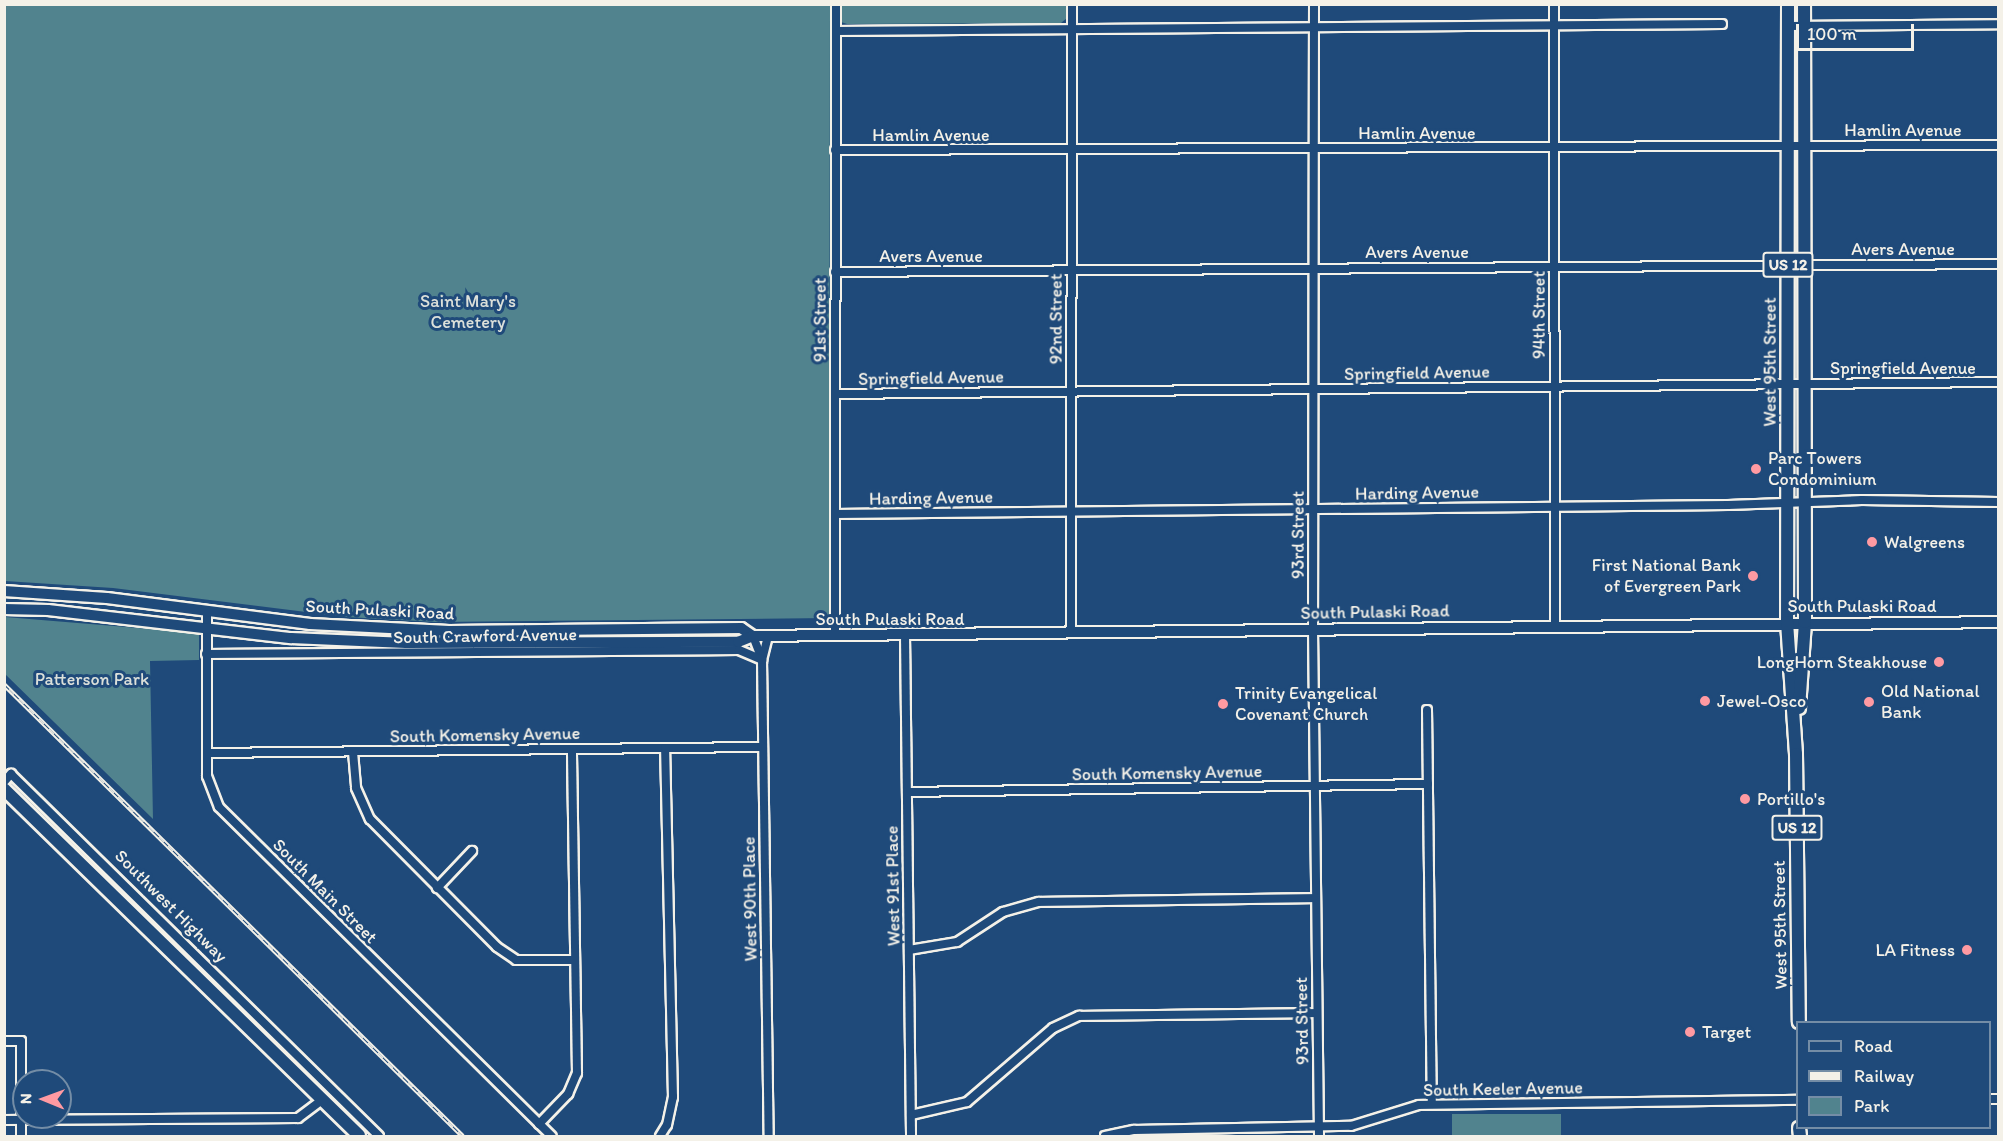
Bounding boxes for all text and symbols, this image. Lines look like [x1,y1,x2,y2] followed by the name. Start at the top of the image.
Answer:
[1799,12,1918,50] scale bar
[1807,23,1857,45] text: 100 m
[1844,119,1962,141] street label: Hamlin Avenue
[1358,122,1476,144] street label: Hamlin Avenue
[872,124,990,146] street label: Hamlin Avenue
[1851,238,1955,260] street label: Avers Avenue
[1365,241,1469,263] street label: Avers Avenue
[879,245,983,267] street label: Avers Avenue
[1761,252,1815,278] road number: US 12
[1528,271,1550,359] street label: 94th Street
[1045,274,1067,364] street label: 92nd Street
[809,278,831,362] street label: 91st Street
[420,291,516,334] park label: Saint Mary's Cemetery
[1759,298,1781,426] street label: West 95th Street
[1830,357,1976,379] street label: Springfield Avenue
[1344,361,1490,385] street label: Springfield Avenue
[858,366,1004,390] street label: Springfield Avenue
[1768,448,1877,490] place label: Parc Towers Condominium
[1749,462,1763,476] marker: Parc Towers Condominium
[1355,481,1479,505] street label: Harding Avenue
[869,486,993,510] street label: Harding Avenue
[1287,491,1309,579] street label: 93rd Street
[1884,531,1965,553] place label: Walgreens
[1865,535,1879,549] marker: Walgreens
[1591,555,1741,598] place label: First National Bank of Evergreen Park
[1746,569,1760,583] marker: First National Bank of Evergreen Park
[306,595,454,625] street label: South Pulaski Road
[1788,595,1936,617] street label: South Pulaski Road
[1301,600,1449,624] street label: South Pulaski Road
[816,608,964,630] street label: South Pulaski Road
[394,624,576,648] street label: South Crawford Avenue
[1758,651,1927,673] place label: LongHorn Steakhouse
[1932,655,1946,669] marker: LongHorn Steakhouse
[35,668,149,690] park label: Patterson Park
[1881,681,1979,724] place label: Old National Bank
[1235,683,1376,726] place label: Trinity Evangelical Covenant Church
[1717,690,1806,712] place label: Jewel-Osco
[1698,694,1712,708] marker: Jewel-Osco
[1862,695,1876,709] marker: Old National Bank
[1216,697,1230,711] marker: Trinity Evangelical Covenant Church
[390,723,580,747] street label: South Komensky Avenue
[1072,761,1262,785] street label: South Komensky Avenue
[1757,788,1825,810] place label: Portillo's
[1738,792,1752,806] marker: Portillo's
[1770,815,1824,841] road number: US 12
[881,826,905,946] street label: West 91st Place
[268,834,382,948] street label: South Main Street
[738,837,762,961] street label: West 90th Place
[110,845,232,967] street label: Southwest Highway
[1768,861,1792,989] street label: West 95th Street
[1875,939,1955,961] place label: LA Fitness
[1960,943,1974,957] marker: LA Fitness
[1290,977,1314,1065] street label: 93rd Street
[1702,1021,1751,1043] place label: Target
[1796,1021,1991,1129] legend
[1683,1025,1697,1039] marker: Target
[1854,1035,1893,1057] text: Road
[1854,1065,1914,1087] text: Railway
[12,1069,72,1129] north arrow
[1424,1077,1582,1101] street label: South Keeler Avenue
[16,1093,35,1104] text: N
[1854,1095,1889,1117] text: Park

